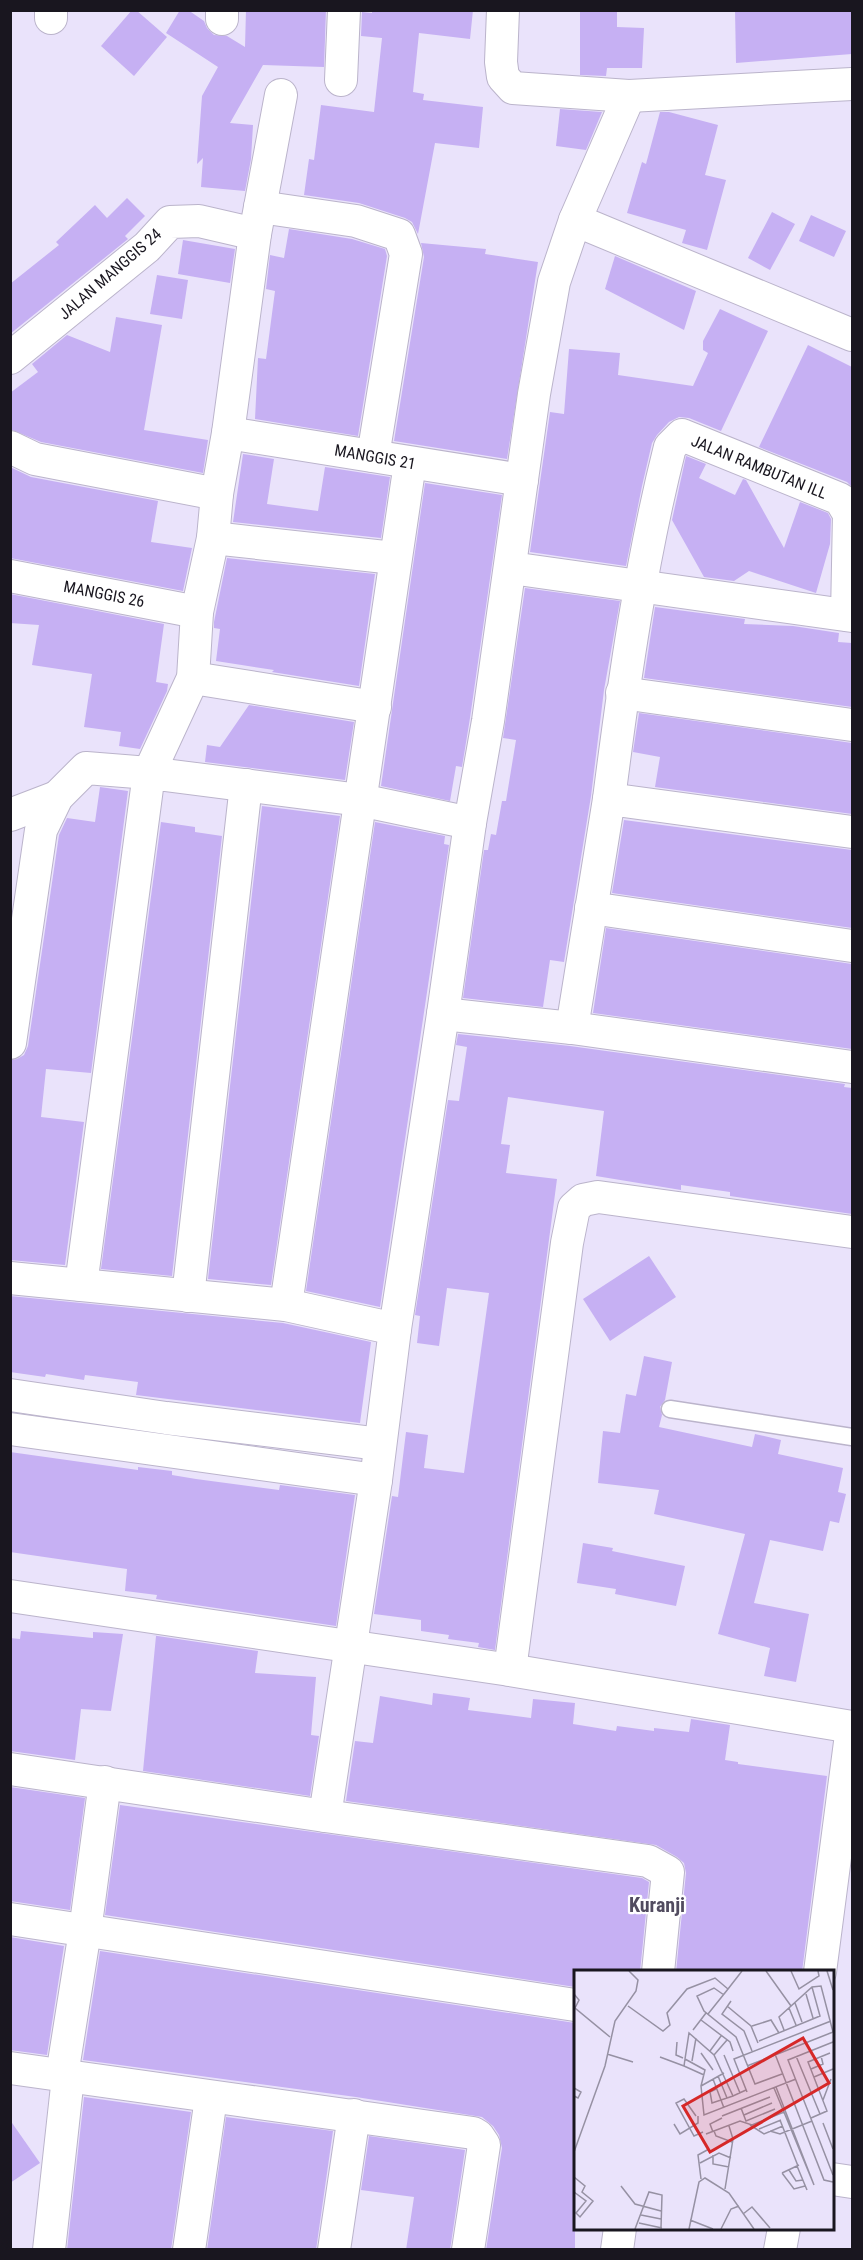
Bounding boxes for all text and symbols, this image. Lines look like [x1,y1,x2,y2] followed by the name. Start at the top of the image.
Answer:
[55,224,165,324] street label: JALAN MANGGIS 24
[688,431,830,503] street label: JALAN RAMBUTAN ILL
[333,441,417,473] street label: MANGGIS 21
[62,577,146,611] street label: MANGGIS 26
[629,1893,685,1917] district label: Kuranji
[574,1970,833,2230] inset map

